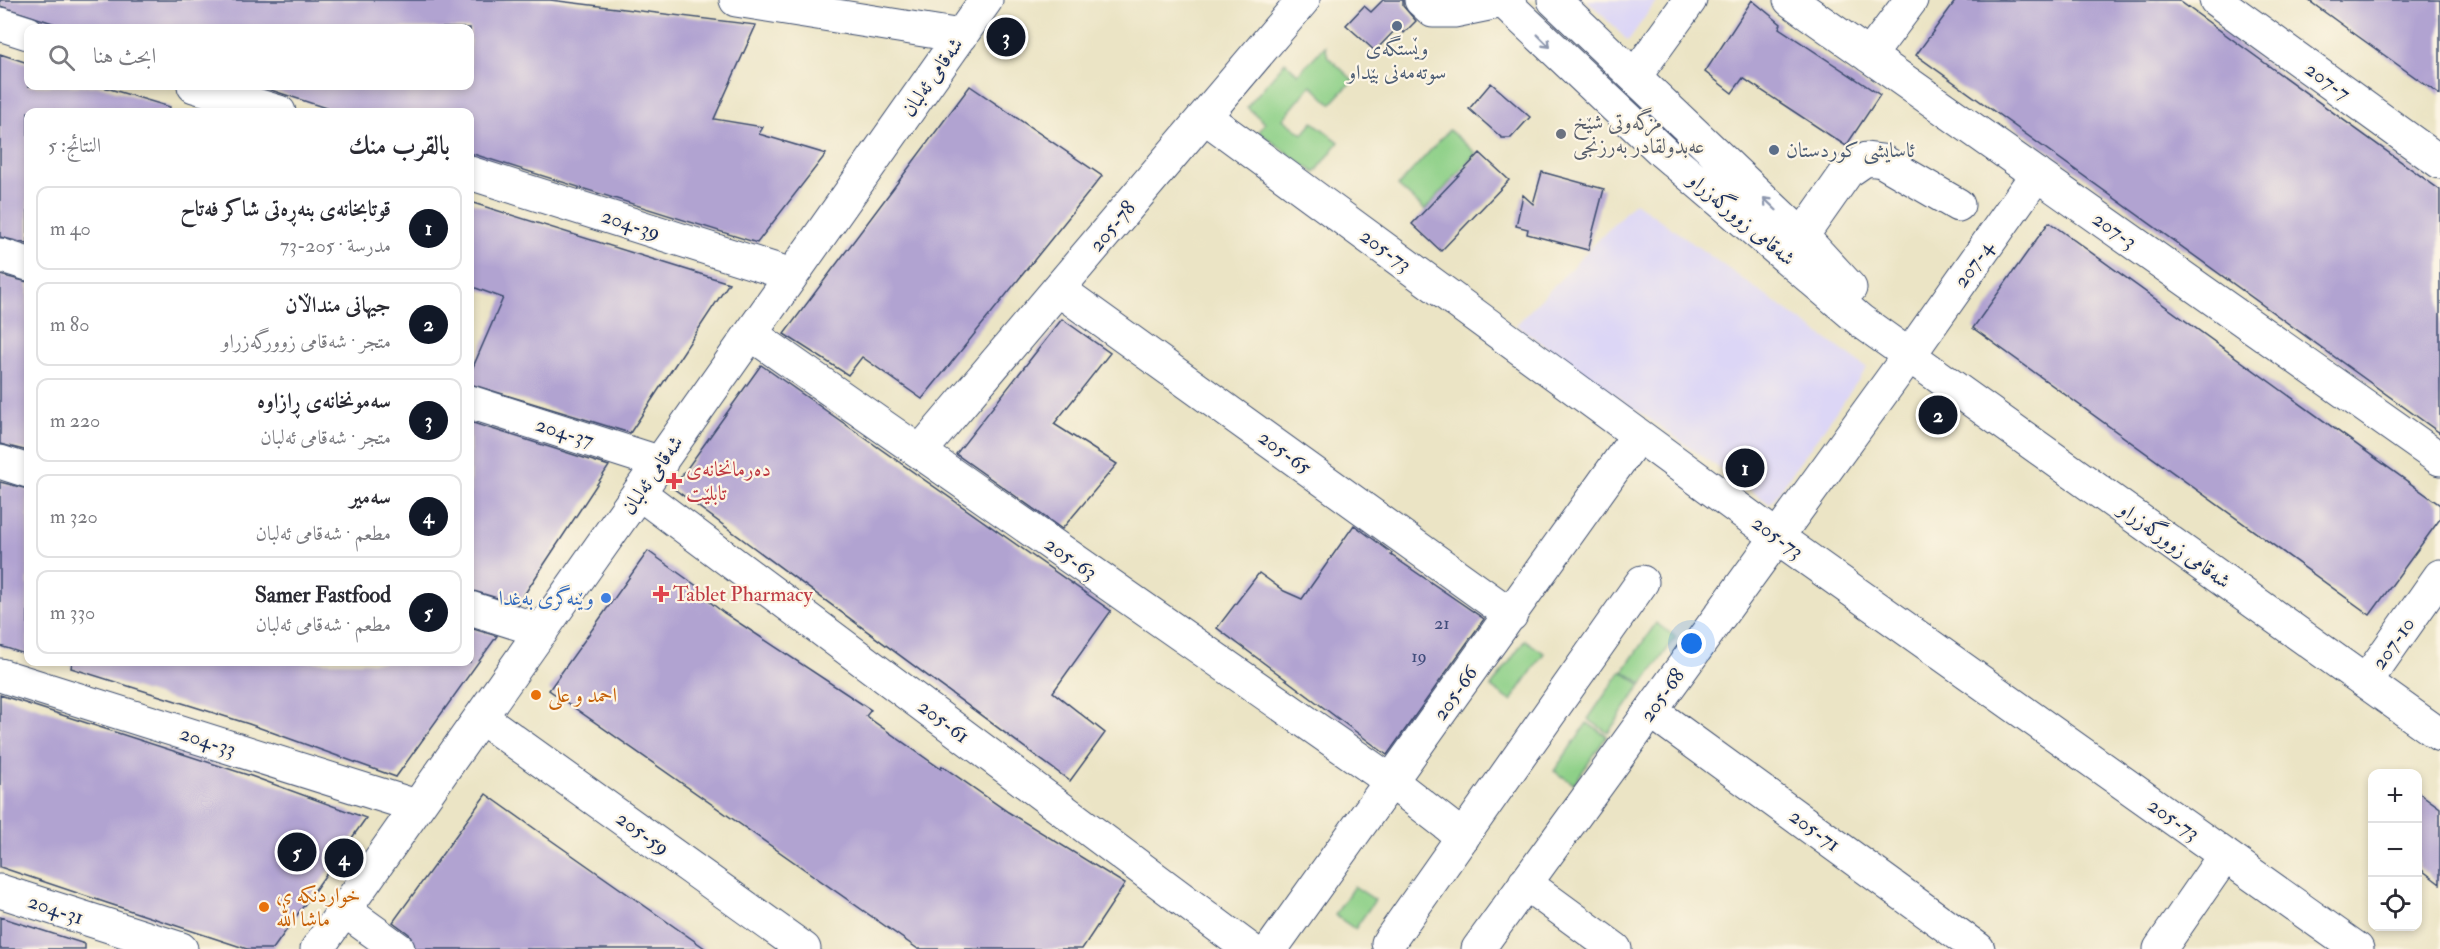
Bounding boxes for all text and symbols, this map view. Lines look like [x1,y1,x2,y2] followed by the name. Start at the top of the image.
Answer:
[986,15,1026,60] pin: 3
[1390,19,1404,33] marker: وێستگەی سوتەمەنی بێداو
[24,24,474,90] search box
[895,32,970,122] street label: شەقامی ئەلبان
[1537,33,1552,48] one-way arrow
[1346,35,1446,86] place label: وێستگەی سوتەمەنی بێداو
[45,41,78,74] icon: search
[93,42,156,70] text: ابحث هنا
[2300,56,2356,107] street label: 207-7
[1573,107,1704,160] place label: مزگەوتی شێخ عەبدولقادر بەرزنجی
[1554,127,1568,141] marker: مزگەوتی شێخ عەبدولقادر بەرزنجی
[348,130,450,162] text: بالقرب منك
[48,133,101,158] text: النتائج: 5
[1786,137,1916,165] place label: ئاسایشی كوردستان
[1767,143,1781,157] marker: ئاسایشی كوردستان
[1681,164,1802,272] street label: شەقامی زوورگەزراو
[180,195,391,223] text: قوتابخانەی بنەڕەتی شاكر فەتاح
[1083,195,1142,258] street label: 205-78
[1762,197,1777,212] one-way arrow
[598,202,664,247] street label: 204-39
[2087,206,2142,255] street label: 207-3
[50,216,91,241] text: 40 m
[425,216,432,241] text: 1
[1355,223,1417,278] street label: 205-73
[280,233,391,258] text: مدرسة · 205-73
[1948,234,2000,293] street label: 207-4
[285,291,391,319] text: جیهانی منداڵان
[50,312,89,337] text: 80 m
[423,312,434,337] text: 2
[221,329,391,354] text: متجر · شەقامی زوورگەزراو
[257,387,391,415] text: سەمونخانەی ڕازاوە
[1918,392,1958,438] pin: 2
[50,408,100,433] text: 220 m
[425,408,432,433] text: 3
[533,411,597,454] street label: 204-37
[1253,424,1317,481] street label: 205-65
[260,425,391,450] text: متجر · شەقامی ئەلبان
[615,430,690,520] street label: شەقامی ئەلبان
[1726,446,1764,490] pin: 1
[686,456,771,507] place label: دەرمانخانەی تابلێت
[667,474,681,488] marker: دەرمانخانەی تابلێت
[350,483,391,511] text: سەمیر
[2112,493,2237,595] street label: شەقامی زوورگەزراو
[50,504,98,529] text: 320 m
[423,504,434,529] text: 4
[1747,510,1809,565] street label: 205-73
[255,521,391,546] text: مطعم · شەقامی ئەلبان
[1039,531,1102,586] street label: 205-63
[255,581,391,609] text: Samer Fastfood
[673,581,814,608] place label: Tablet Pharmacy
[499,584,594,612] place label: وێنەگری بەغدا
[654,587,668,601] marker: Tablet Pharmacy
[599,591,613,605] marker: وێنەگری بەغدا
[50,600,95,625] text: 330 m
[424,600,433,625] text: 5
[255,612,391,637] text: مطعم · شەقامی ئەلبان
[1434,612,1450,635] house number: 21
[2366,612,2421,675] street label: 207-10
[1677,629,1706,658] your location
[1411,645,1427,668] house number: 19
[1427,660,1485,726] street label: 205-66
[1634,663,1691,727] street label: 205-68
[548,682,617,711] place label: احمد و علی
[529,688,543,702] marker: احمد و علی
[913,693,975,749] street label: 205-61
[176,720,239,763] street label: 204-33
[2368,769,2422,931] map controls
[2368,769,2422,823] button: +
[2143,792,2205,847] street label: 205-73
[1784,803,1846,858] street label: 205-71
[611,805,675,862] street label: 205-59
[2368,823,2422,877] button: −
[278,830,316,874] pin: 5
[324,836,364,880] pin: 4
[2368,877,2422,931] button: locate
[276,882,361,933] place label: خواردنكه ي ماشا الله
[25,888,87,931] street label: 204-31
[257,900,271,914] marker: خواردنكه ي ماشا الله

